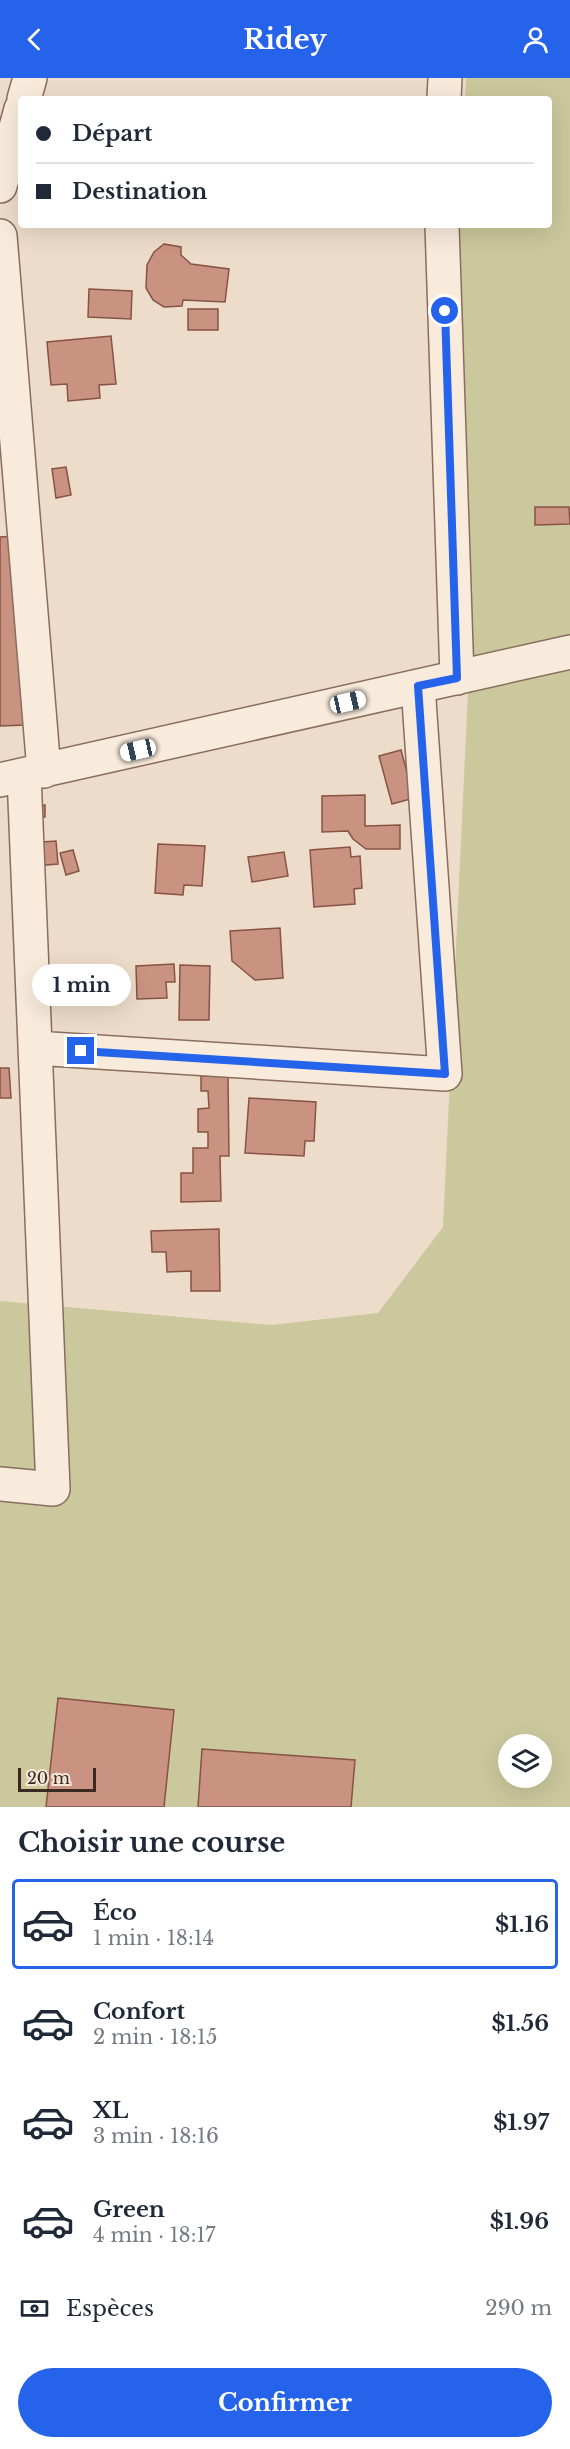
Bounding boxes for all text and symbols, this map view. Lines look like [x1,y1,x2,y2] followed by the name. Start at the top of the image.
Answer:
[18,23,51,56] icon: back
[243,23,327,56] text: Ridey
[519,23,552,56] icon: person
[72,120,152,147] text: Départ
[72,178,207,205] text: Destination
[431,297,458,324] route start
[328,689,368,715] car
[118,737,158,763] car
[32,964,130,1006] callout: 1 min
[53,973,110,997] text: 1 min
[67,1037,94,1064] route end
[498,1734,552,1788] map controls
[498,1734,552,1788] button: layers
[18,1765,96,1792] scale bar
[27,1768,70,1788] text: 20 m
[18,1826,285,1859] text: Choisir une course
[21,1897,75,1951] icon: car
[93,1899,137,1926] text: Éco
[495,1911,549,1938] text: $1.16
[93,1926,214,1950] text: 1 min · 18:14
[21,1996,75,2050] icon: car
[93,1998,185,2025] text: Confort
[492,2010,549,2037] text: $1.56
[93,2025,217,2049] text: 2 min · 18:15
[21,2095,75,2149] icon: car
[93,2097,128,2124] text: XL
[493,2109,549,2136] text: $1.97
[93,2124,219,2148] text: 3 min · 18:16
[21,2194,75,2248] icon: car
[93,2196,165,2223] text: Green
[490,2208,549,2235] text: $1.96
[93,2223,215,2247] text: 4 min · 18:17
[18,2292,51,2325] icon: cash
[66,2295,154,2322] text: Espèces
[485,2296,552,2320] text: 290 m
[18,2368,552,2437] button: Confirmer

